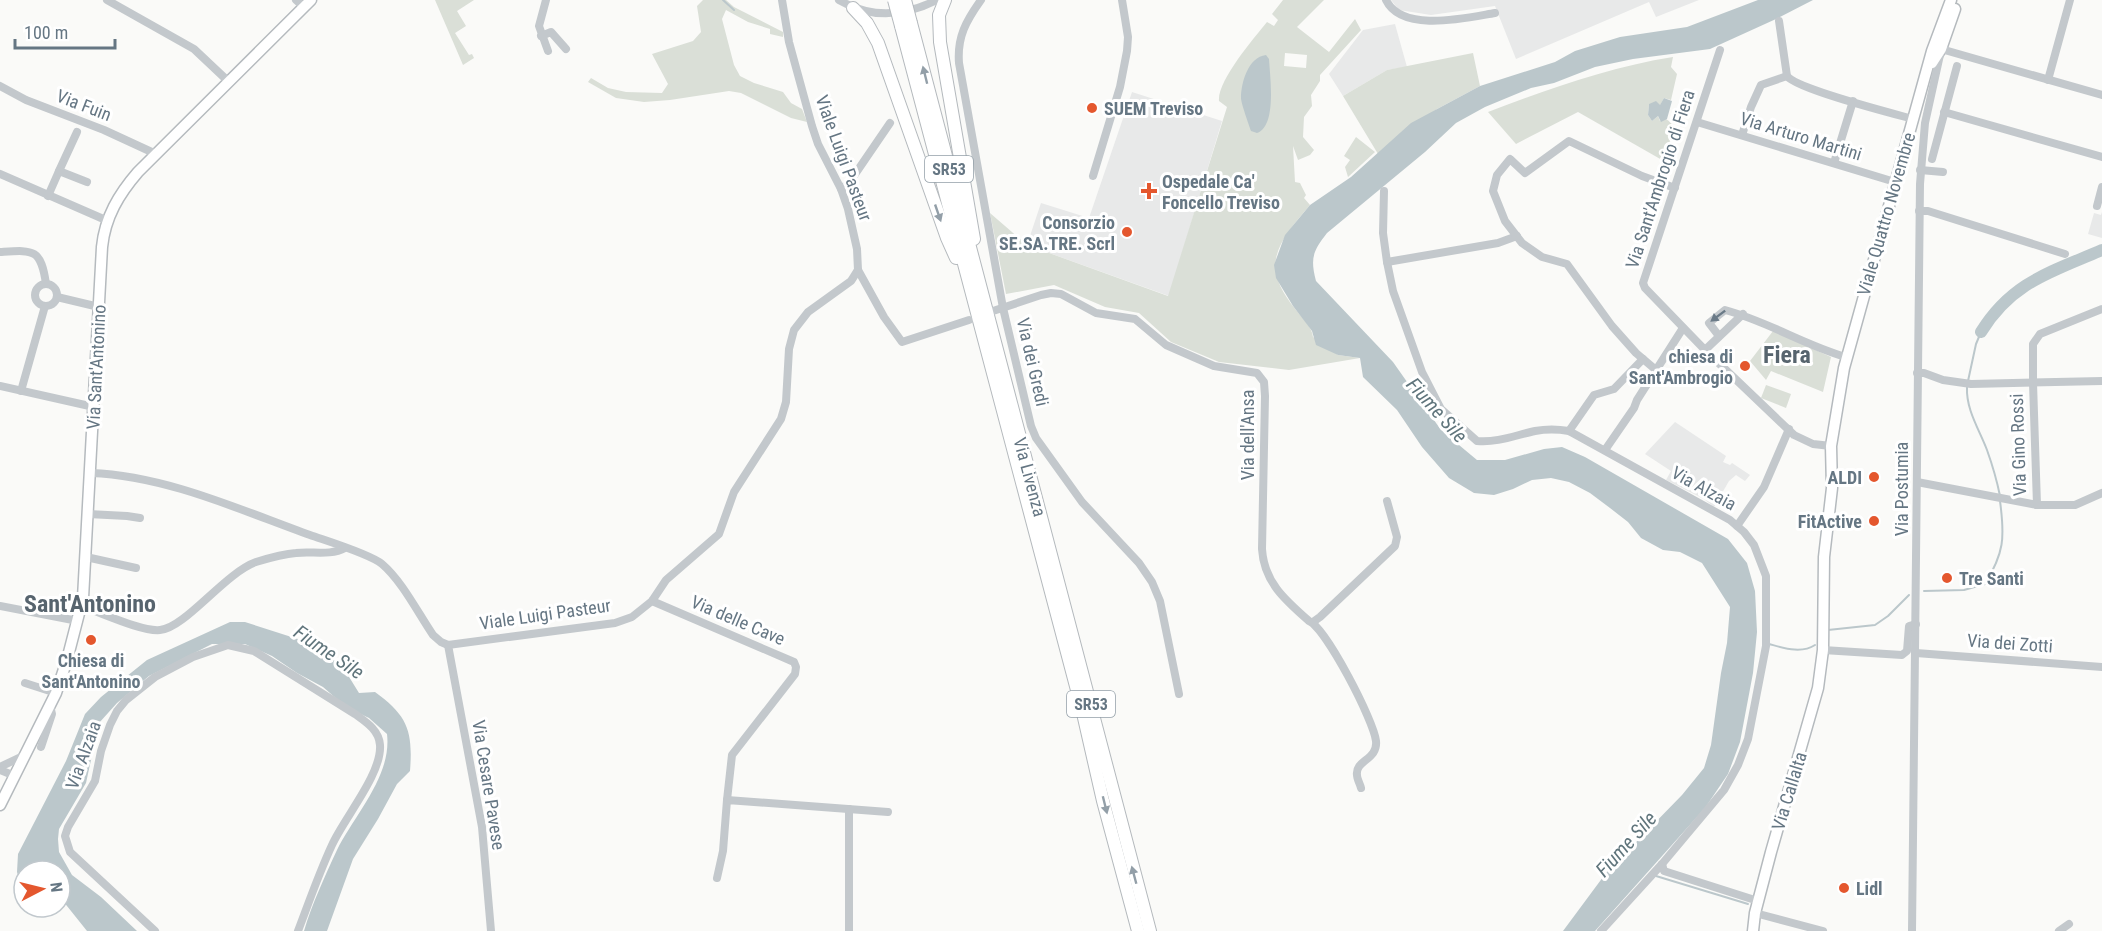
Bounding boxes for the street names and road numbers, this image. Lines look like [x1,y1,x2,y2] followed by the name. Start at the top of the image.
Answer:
[54,85,114,125] street label: Via Fuin
[1621,87,1699,271] street label: Via Sant'Ambrogio di Fiera
[811,92,877,224] street label: Viale Luigi Pasteur
[1738,108,1864,164] street label: Via Arturo Martini
[1853,130,1919,298] street label: Viale Quattro Novembre
[925,156,973,182] road number: SR53
[82,304,110,430] street label: Via Sant'Antonino
[1013,316,1053,408] street label: Via dei Gredi
[1237,390,1258,480] street label: Via dell'Ansa
[2006,393,2030,497] street label: Via Gino Rossi
[1009,435,1051,519] street label: Via Livenza
[1891,442,1912,536] street label: Via Postumia
[1668,462,1740,514] street label: Via Alzaia
[688,591,788,649] street label: Via delle Cave
[478,594,612,634] street label: Viale Luigi Pasteur
[1967,630,2053,656] street label: Via dei Zotti
[1067,691,1115,717] road number: SR53
[61,718,105,792] street label: Via Alzaia
[468,718,510,852] street label: Via Cesare Pavese
[1767,749,1811,833] street label: Via Callalta

